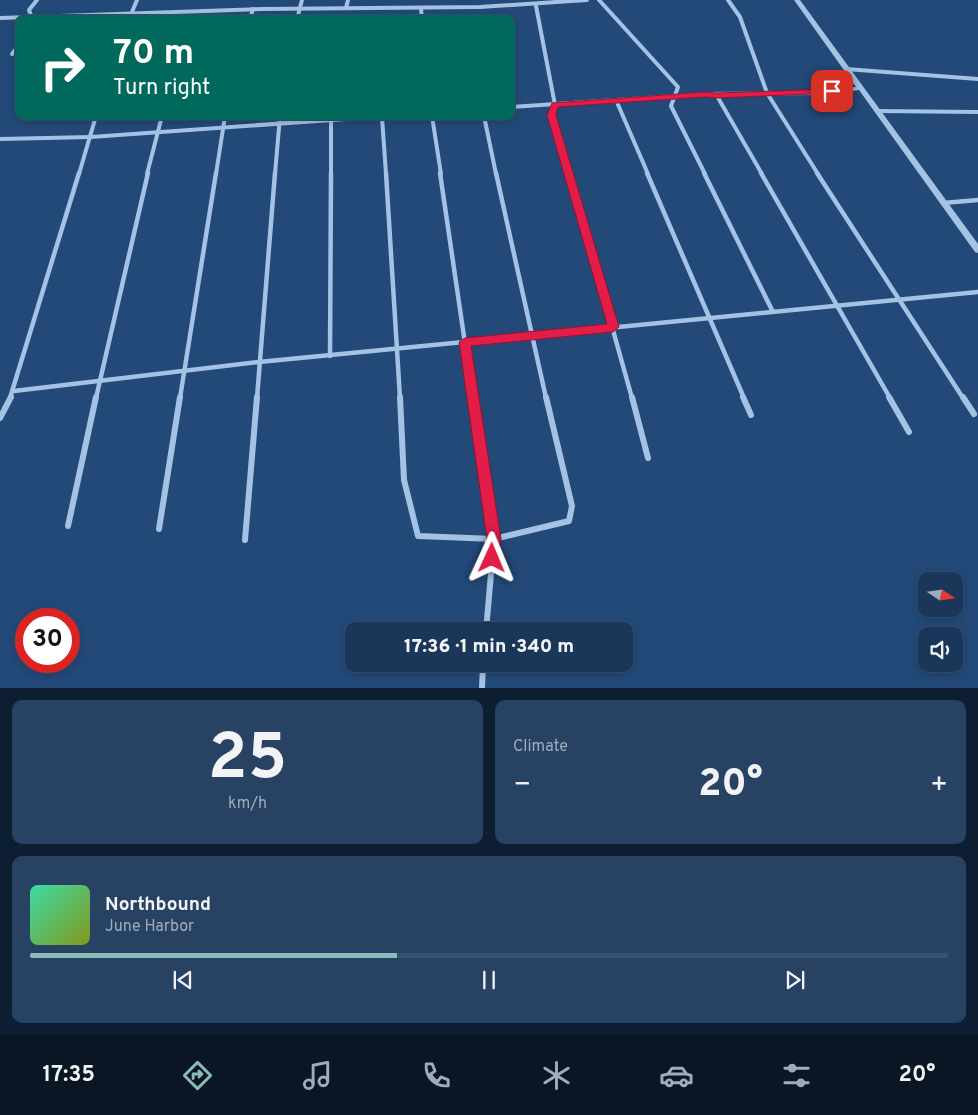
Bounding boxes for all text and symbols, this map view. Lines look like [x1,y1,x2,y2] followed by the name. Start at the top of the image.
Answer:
[113,32,194,76] text: 70 m
[30,35,95,100] icon: right
[811,70,853,112] pin
[113,75,210,102] text: Turn right
[818,77,846,105] icon: arrive
[465,531,517,583] position arrow
[918,572,962,618] north arrow
[918,572,963,672] map controls
[15,608,80,673] speed limit sign: 30
[918,627,963,672] button: sound
[404,635,574,659] text: 17:36 · 1 min · 340 m
[208,720,287,802] text: 25
[513,737,568,757] text: Climate
[698,761,763,810] text: 20°
[513,768,531,804] text: −
[930,768,948,804] text: +
[228,794,267,814] text: km/h
[105,893,211,917] text: Northbound
[105,917,194,937] text: June Harbor
[169,966,197,994] icon: previous
[475,966,503,994] icon: pause
[781,966,809,994] icon: next
[180,1058,215,1093] icon: directions
[300,1058,335,1093] icon: music
[419,1058,454,1093] icon: phone
[539,1058,574,1093] icon: climate
[659,1058,694,1093] icon: car
[779,1058,814,1093] icon: filters
[42,1062,95,1089] text: 17:35
[898,1062,936,1089] text: 20°

